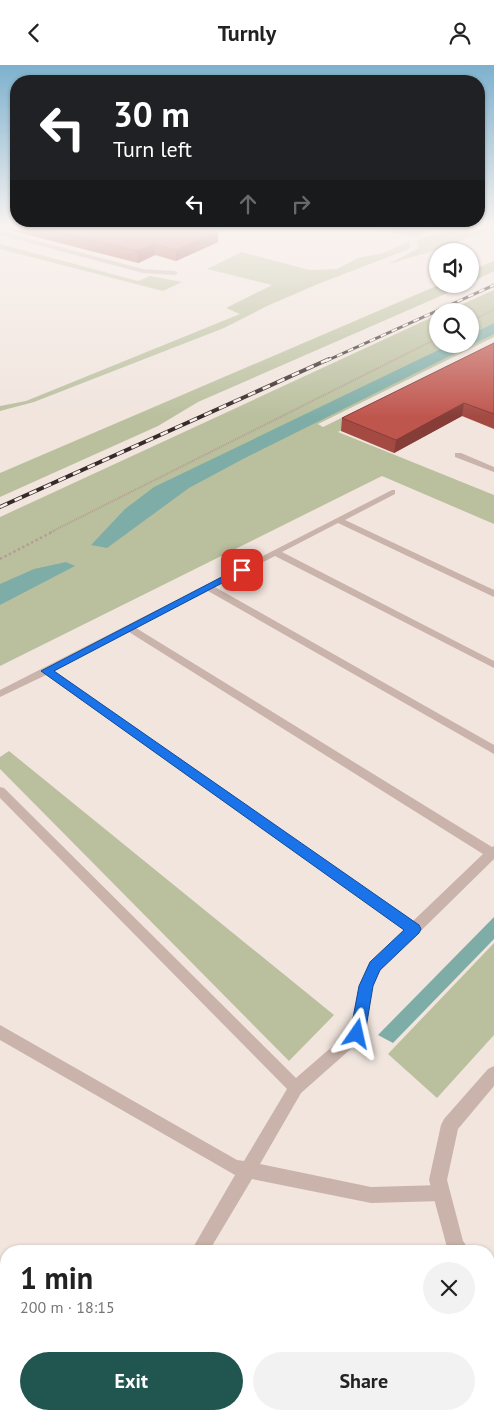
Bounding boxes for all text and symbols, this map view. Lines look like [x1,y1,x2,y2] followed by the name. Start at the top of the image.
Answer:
[20,19,48,47] icon: back
[218,19,276,47] text: Turnly
[446,19,474,47] icon: person
[113,91,190,137] text: 30 m
[30,95,95,160] icon: left
[113,135,192,163] text: Turn left
[181,190,209,218] icon: left
[234,190,262,218] icon: ahead
[287,190,315,218] icon: right
[429,243,479,353] map controls
[429,243,479,293] button: sound
[429,303,479,353] button: search
[221,549,263,591] pin
[228,556,256,584] icon: arrive
[330,1007,382,1059] position arrow
[20,1258,93,1297] text: 1 min
[423,1262,475,1314] button: close
[20,1297,115,1317] text: 200 m · 18:15
[20,1352,243,1410] button: Exit
[253,1352,475,1410] button: Share

